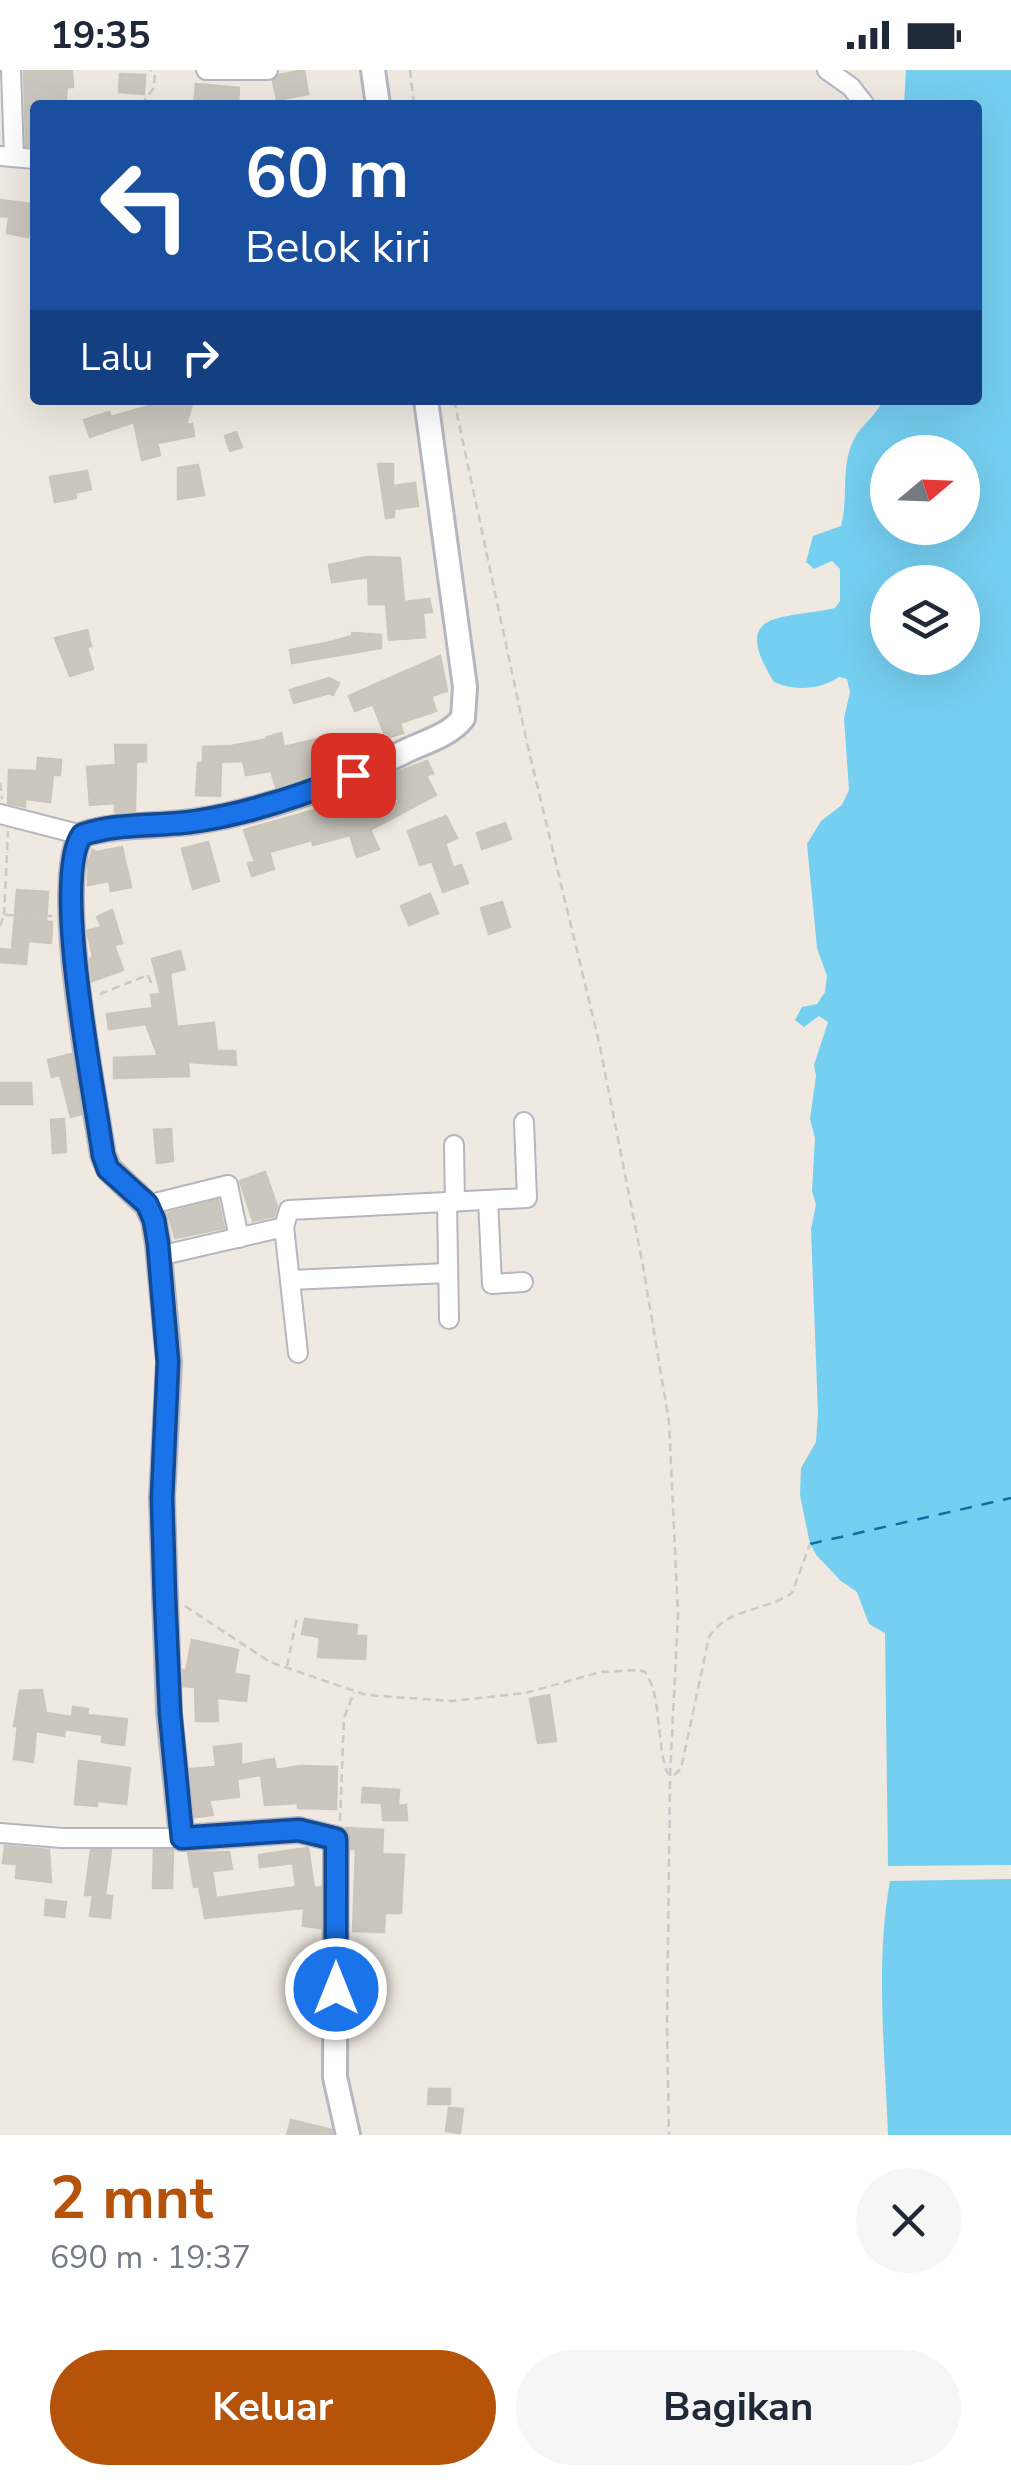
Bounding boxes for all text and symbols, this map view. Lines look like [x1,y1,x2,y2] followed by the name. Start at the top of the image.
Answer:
[50,10,151,61] text: 19:35
[245,126,409,222] text: 60 m
[80,140,210,270] icon: left
[245,217,431,278] text: Belok kiri
[173,330,228,385] icon: right
[80,332,153,383] text: Lalu
[870,435,980,545] north arrow
[870,435,980,675] map controls
[870,565,980,675] button: layers
[311,733,396,818] pin
[326,748,381,803] icon: arrive
[284,1937,388,2041] position arrow
[50,2157,213,2239] text: 2 mnt
[856,2168,961,2273] button: close
[50,2236,251,2279] text: 690 m · 19:37
[50,2350,496,2465] button: Keluar
[516,2350,961,2465] button: Bagikan

